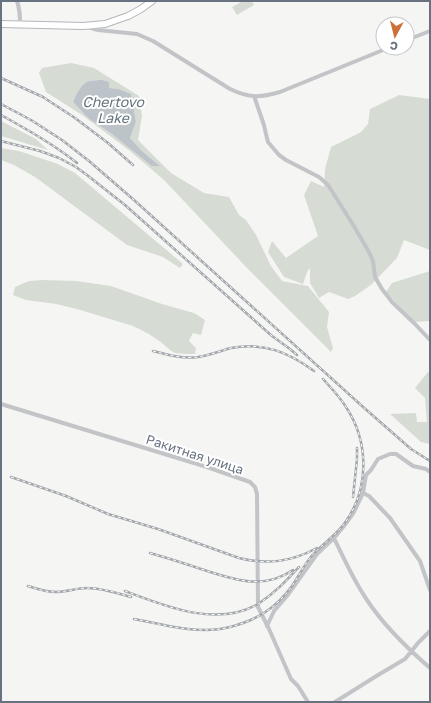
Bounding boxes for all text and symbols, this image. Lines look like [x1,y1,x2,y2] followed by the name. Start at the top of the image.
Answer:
[375,16,415,56] north arrow
[389,39,398,53] text: С
[82,93,145,126] water label: Chertovo Lake
[144,431,246,477] street label: Ракитная улица

